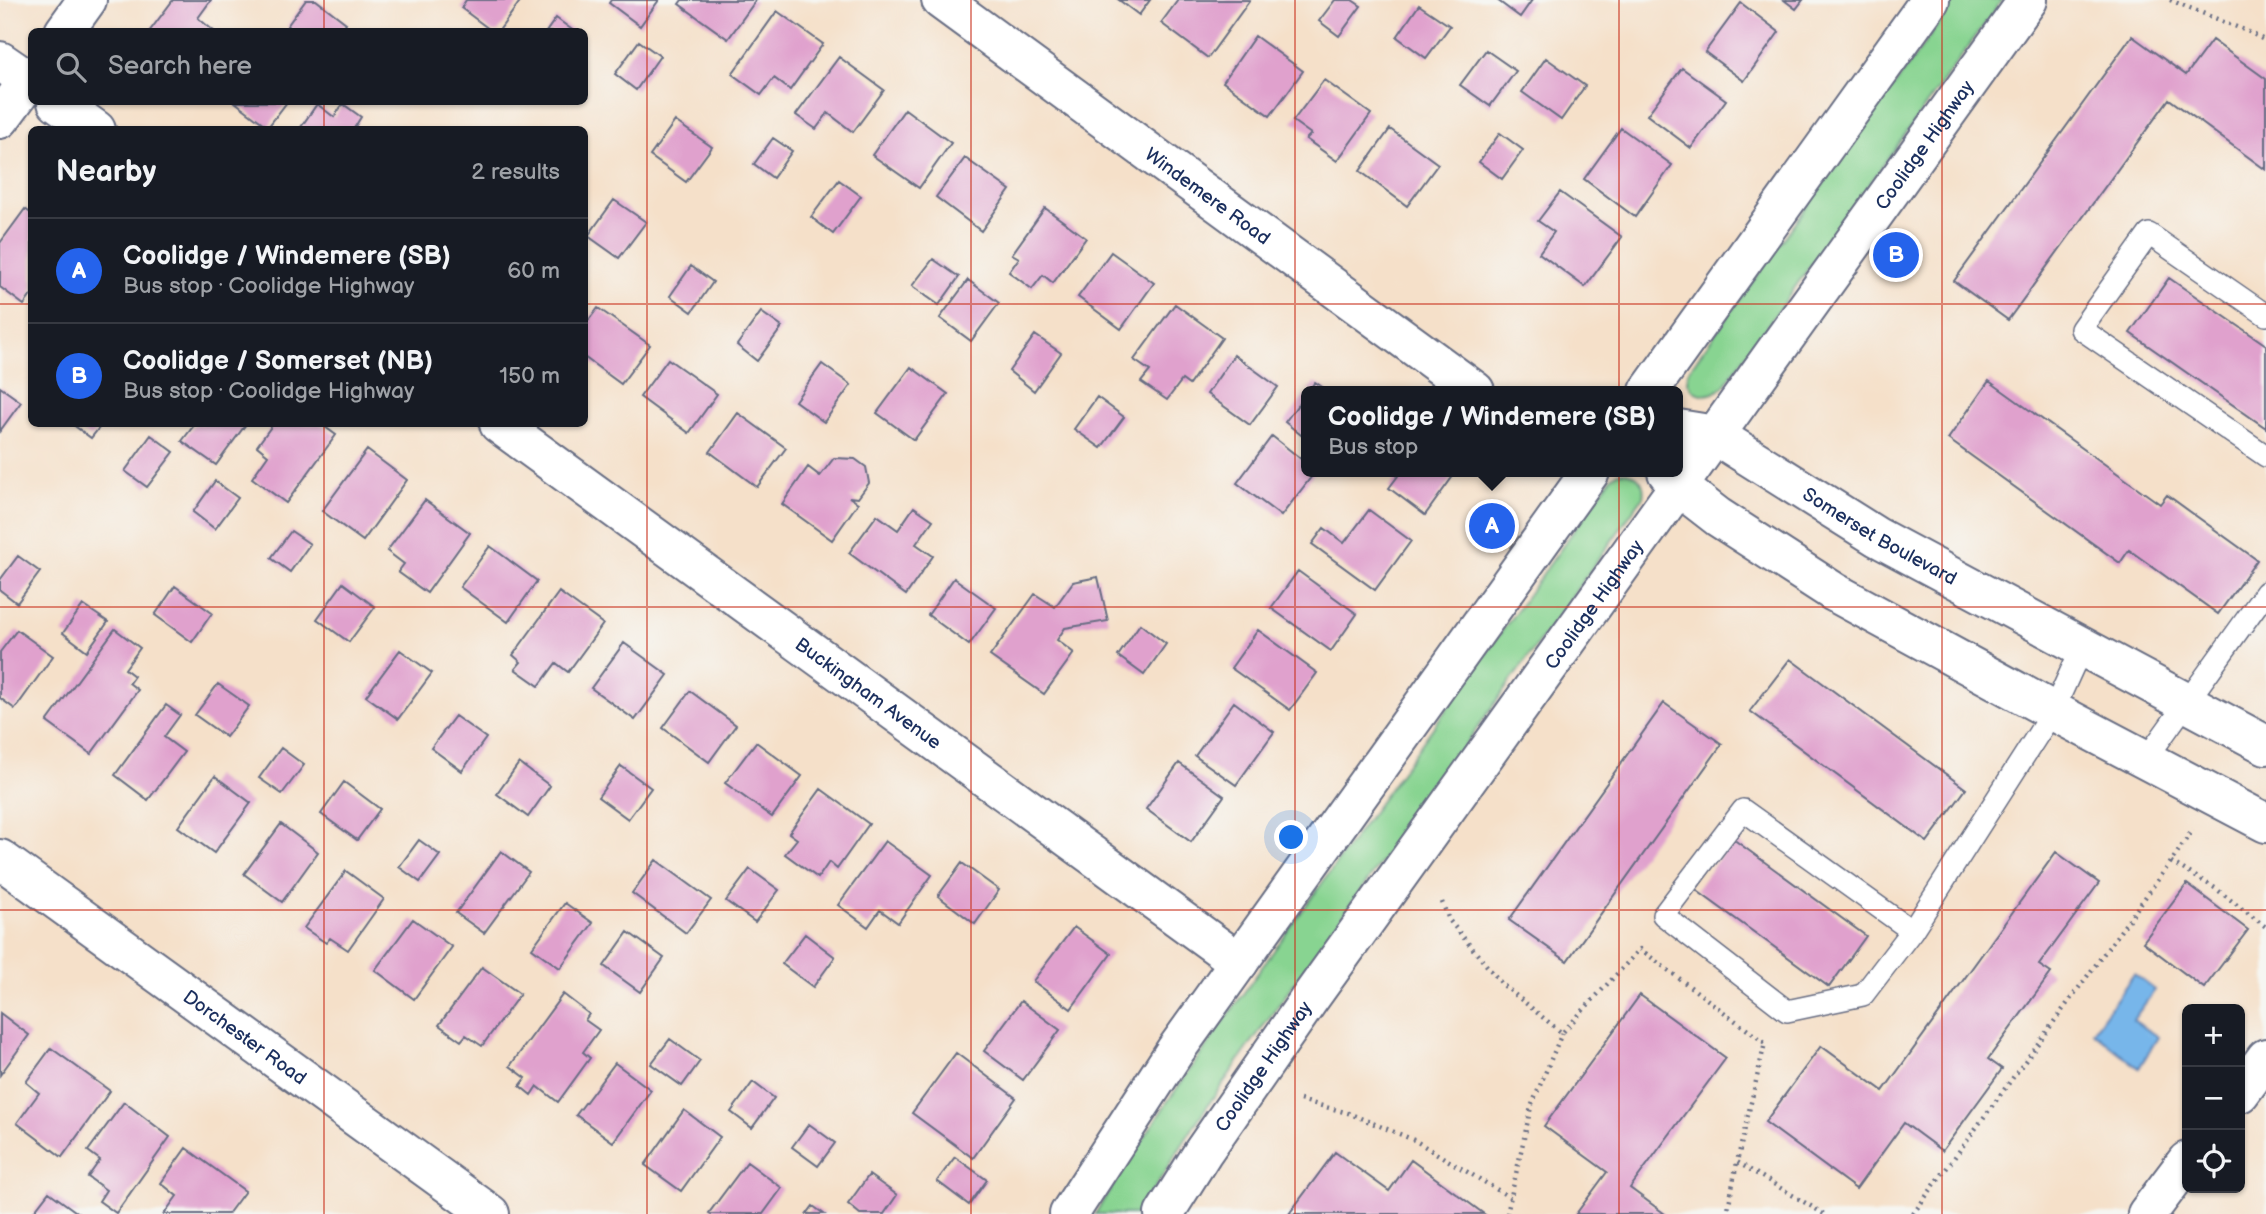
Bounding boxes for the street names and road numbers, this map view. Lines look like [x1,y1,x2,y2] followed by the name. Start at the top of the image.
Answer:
[1871,76,1980,215] street label: Coolidge Highway
[1140,143,1274,250] street label: Windemere Road
[1798,483,1960,591] street label: Somerset Boulevard
[1540,536,1649,674] street label: Coolidge Highway
[790,633,945,755] street label: Buckingham Avenue
[178,986,311,1090] street label: Dorchester Road
[1211,997,1318,1137] street label: Coolidge Highway

